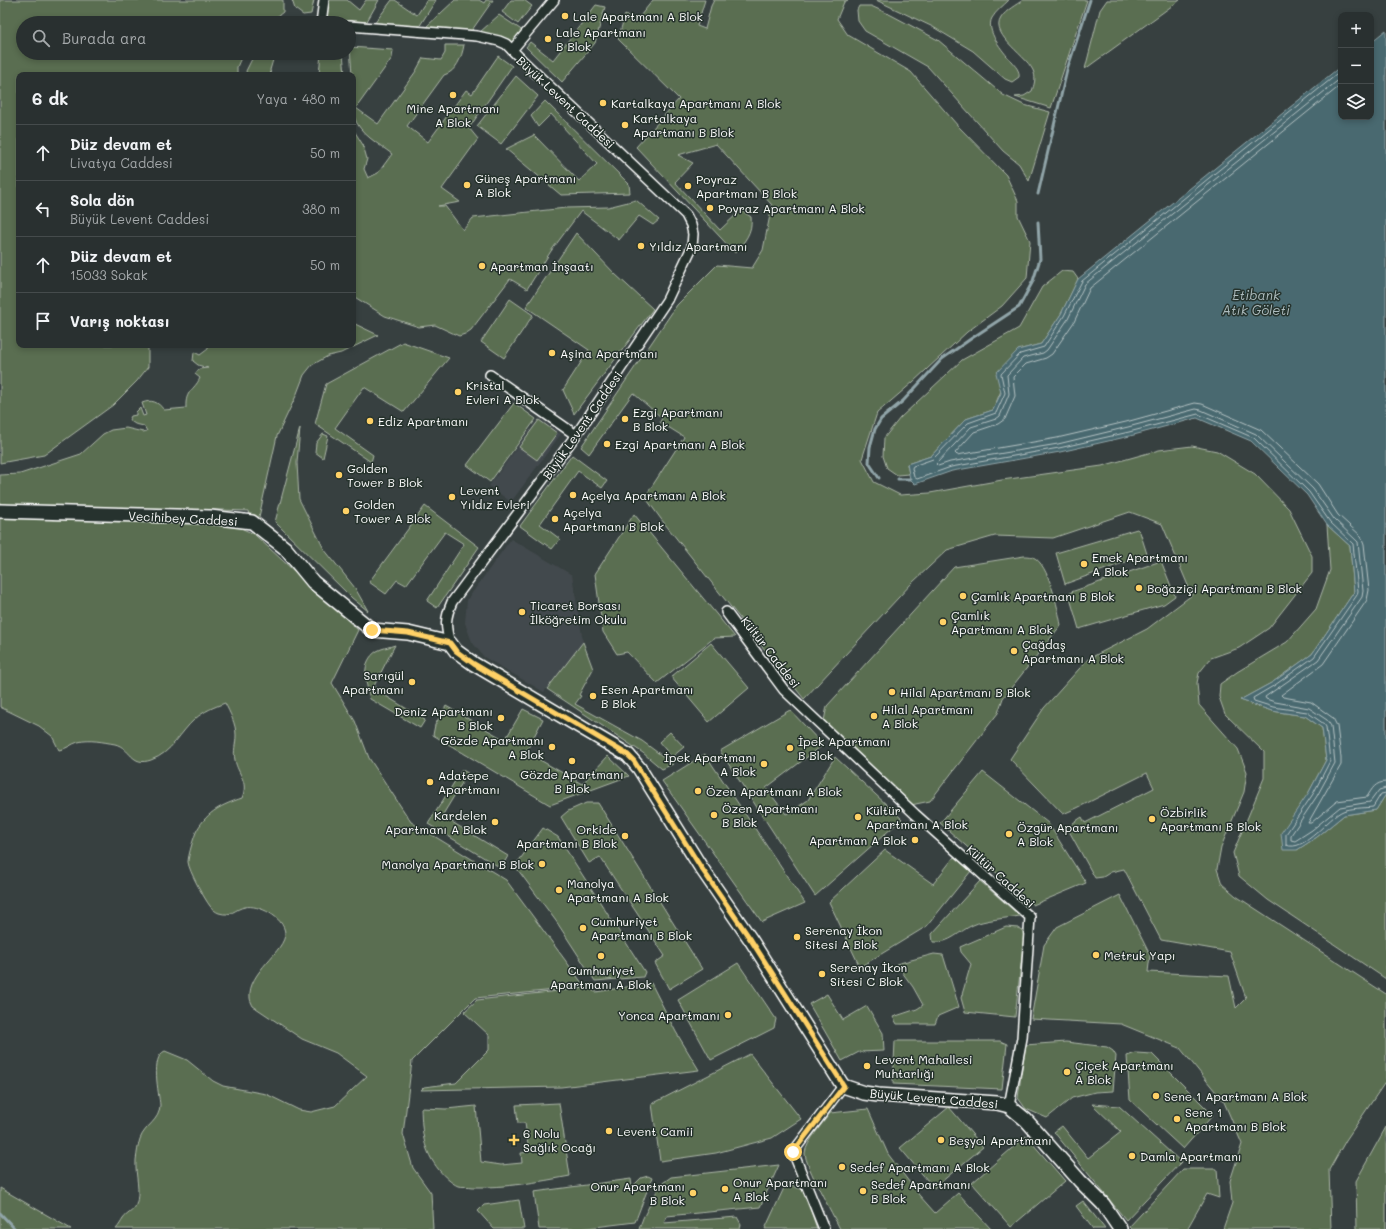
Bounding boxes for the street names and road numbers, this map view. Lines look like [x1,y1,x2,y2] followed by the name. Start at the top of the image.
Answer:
[514,52,618,152] street label: Büyük Levent Caddesi
[539,368,625,482] street label: Büyük Levent Caddesi
[128,507,238,529] street label: Vecihibey Caddesi
[738,613,804,691] street label: Kültür Caddesi
[963,841,1039,911] street label: Kültür Caddesi
[869,1084,999,1112] street label: Büyük Levent Caddesi

